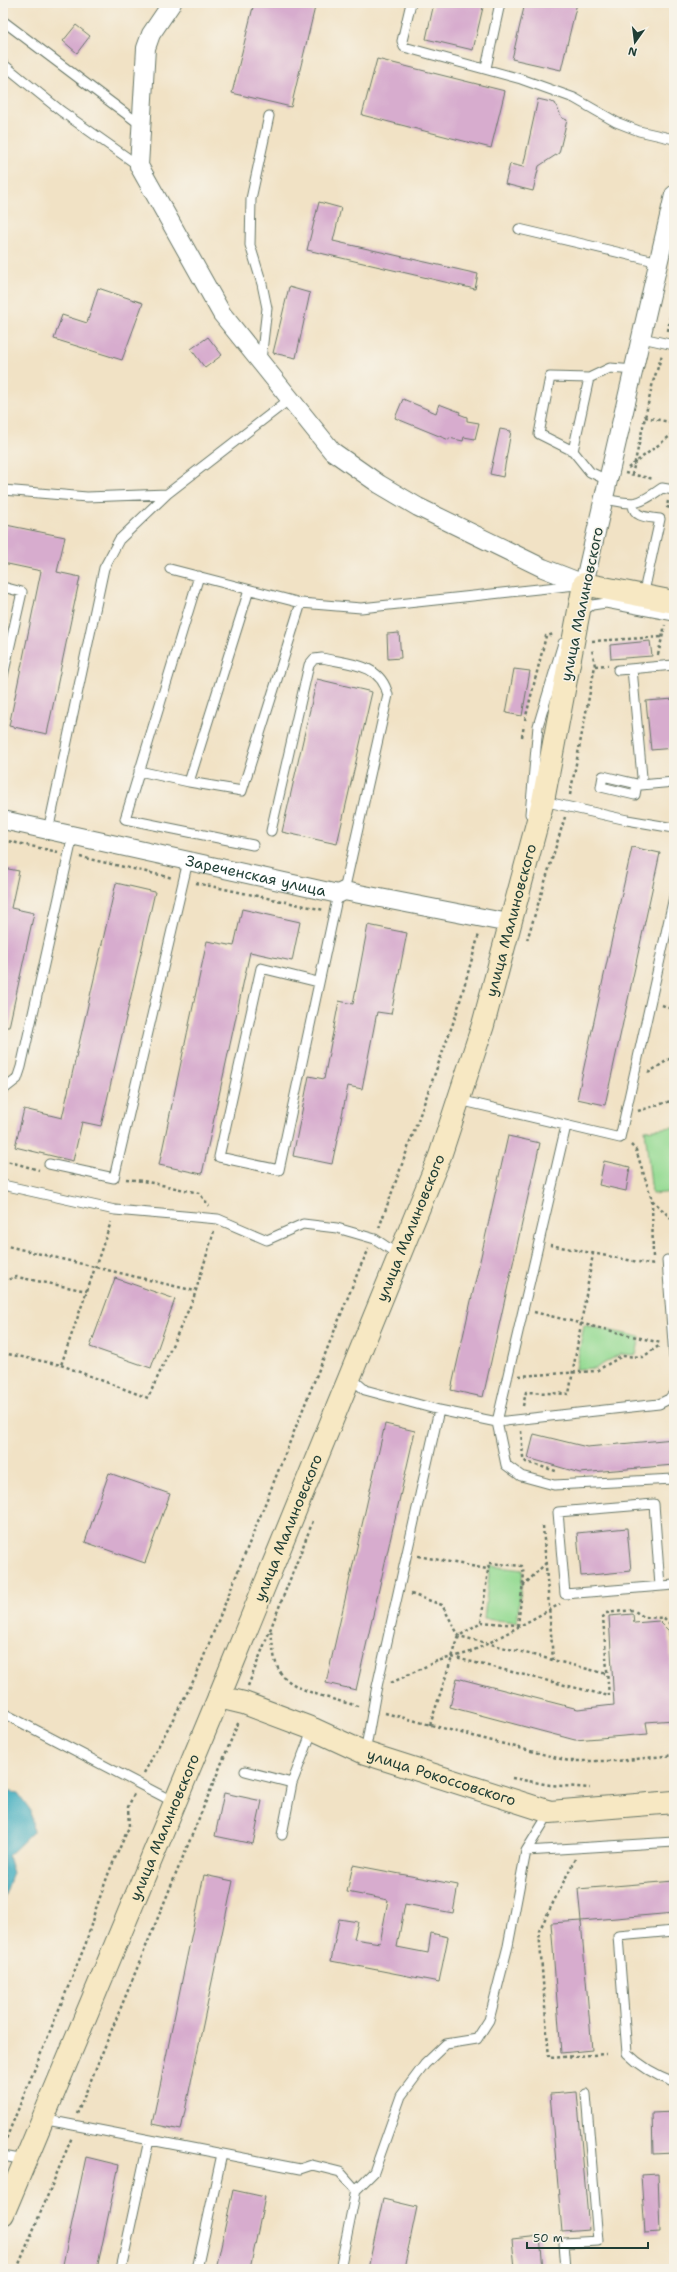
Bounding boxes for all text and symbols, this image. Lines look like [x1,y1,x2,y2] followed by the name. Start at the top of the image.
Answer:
[615,22,655,62] north arrow
[626,43,639,60] text: N
[556,525,608,683] street label: улица Малиновского
[481,842,541,999] street label: улица Малиновского
[184,851,329,901] street label: Зареченская улица
[372,1151,450,1305] street label: улица Малиновского
[249,1451,327,1605] street label: улица Малиновского
[365,1744,518,1810] street label: улица Рокоссовского
[125,1751,204,1904] street label: улица Малиновского
[527,2224,648,2250] scale bar
[533,2230,563,2246] text: 50 m

